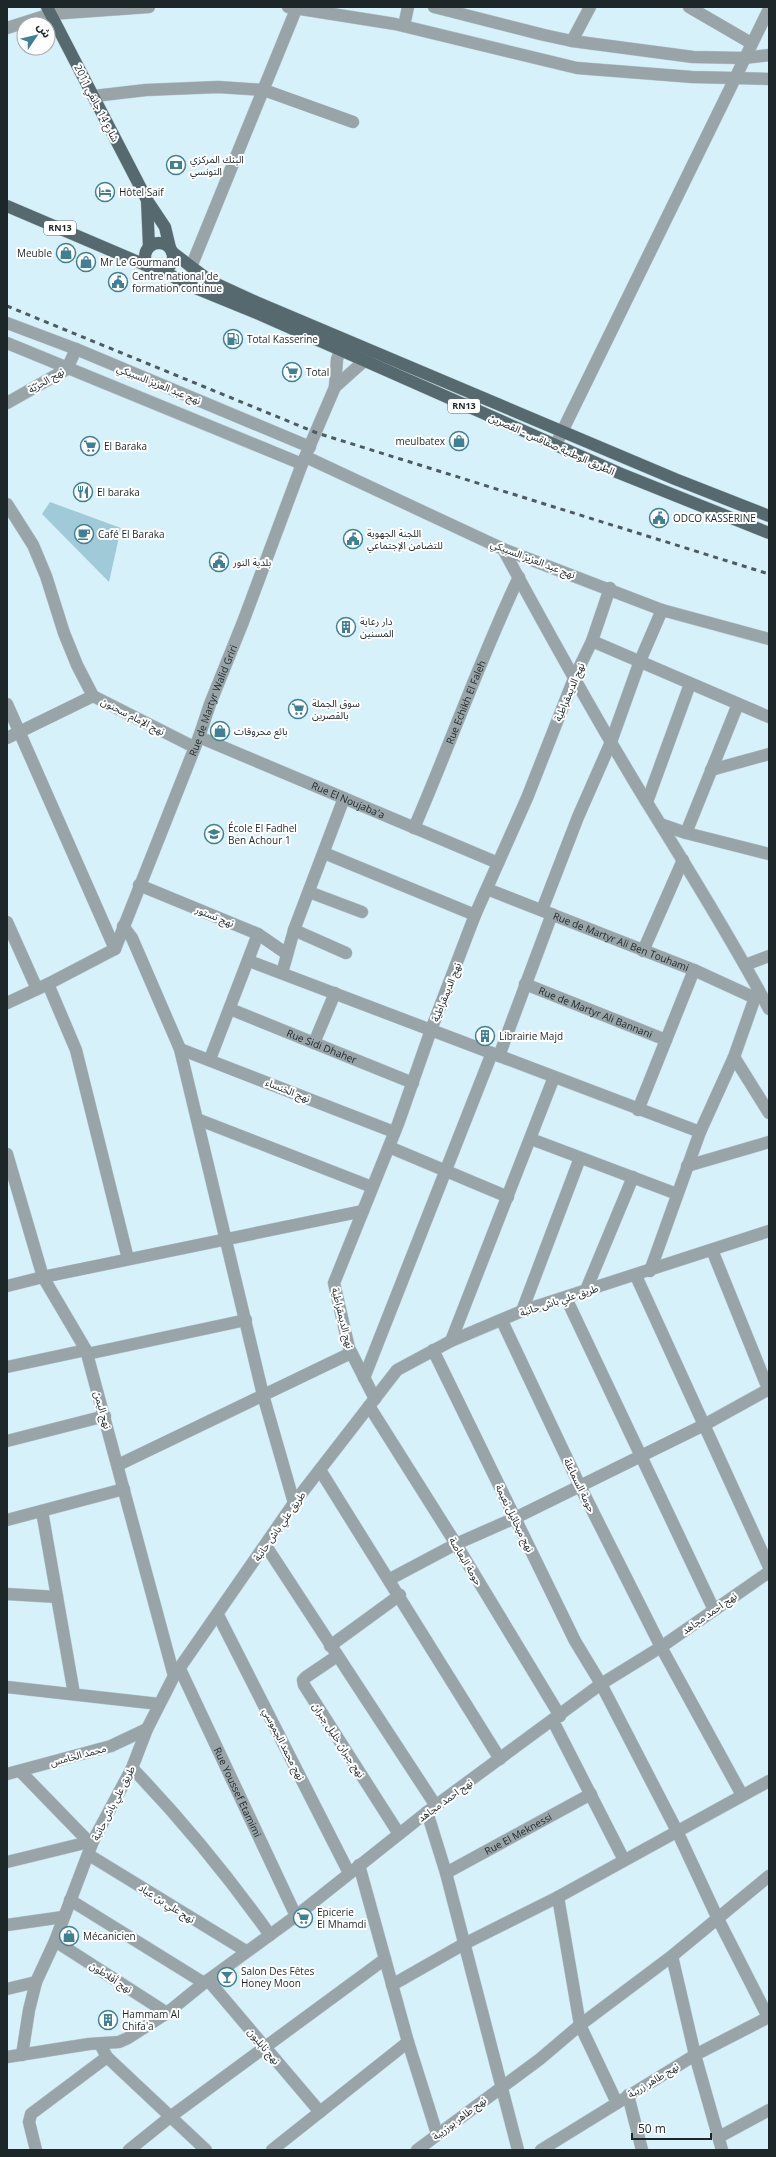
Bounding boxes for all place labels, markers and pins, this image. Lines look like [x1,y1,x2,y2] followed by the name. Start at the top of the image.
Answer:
[190,152,244,179] place label: البنك المركزي التونسي
[165,154,187,176] bank icon: البنك المركزي التونسي
[94,181,116,203] hotel icon: Hôtel Saif
[119,185,164,199] place label: Hôtel Saif
[55,242,77,264] shop icon: Meuble
[17,246,52,260] place label: Meuble
[75,251,97,273] shop icon: Mr Le Gourmand
[100,255,180,269] place label: Mr Le Gourmand
[132,269,222,295] place label: Centre national de formation continue
[107,271,129,293] public building icon: Centre national de formation continue
[222,328,244,350] fuel station icon: Total Kasserine
[247,332,318,346] place label: Total Kasserine
[281,361,303,383] supermarket icon: Total
[306,365,329,379] place label: Total
[448,430,470,452] shop icon: meulbatex
[395,434,446,448] place label: meulbatex
[79,435,101,457] supermarket icon: El Baraka
[104,439,147,453] place label: El Baraka
[72,481,94,503] restaurant icon: El baraka
[97,485,140,499] place label: El baraka
[648,507,670,529] public building icon: ODCO KASSERINE
[673,511,756,525] place label: ODCO KASSERINE
[73,523,95,545] cafe icon: Café El Baraka
[367,526,443,553] place label: اللجنة الجهوية للتضامن الإجتماعي
[98,527,165,541] place label: Café El Baraka
[342,528,364,550] public building icon: اللجنة الجهوية للتضامن الإجتماعي
[208,551,230,573] public building icon: بلدية النور
[232,555,272,569] place label: بلدية النور
[360,614,394,640] place label: دار رعاية المسنين
[335,616,357,638] building icon: دار رعاية المسنين
[312,696,360,722] place label: سوق الجملة بالقصرين
[287,698,309,720] supermarket icon: سوق الجملة بالقصرين
[209,720,231,742] shop icon: بائع محروقات
[234,724,288,739] place label: بائع محروقات
[228,821,297,847] place label: École El Fadhel Ben Achour 1
[203,823,225,845] school or university icon: École El Fadhel Ben Achour 1
[474,1025,496,1047] building icon: Librairie Majd
[499,1029,563,1043] place label: Librairie Majd
[317,1905,366,1931] place label: Epicerie El Mhamdi
[292,1907,314,1929] supermarket icon: Epicerie El Mhamdi
[58,1925,80,1947] shop icon: Mécanicien
[83,1929,136,1943] place label: Mécanicien
[241,1964,315,1990] place label: Salon Des Fêtes Honey Moon
[216,1966,238,1988] bar icon: Salon Des Fêtes Honey Moon
[122,2007,180,2033] place label: Hammam Al Chifa'a
[97,2009,119,2031] building icon: Hammam Al Chifa'a

